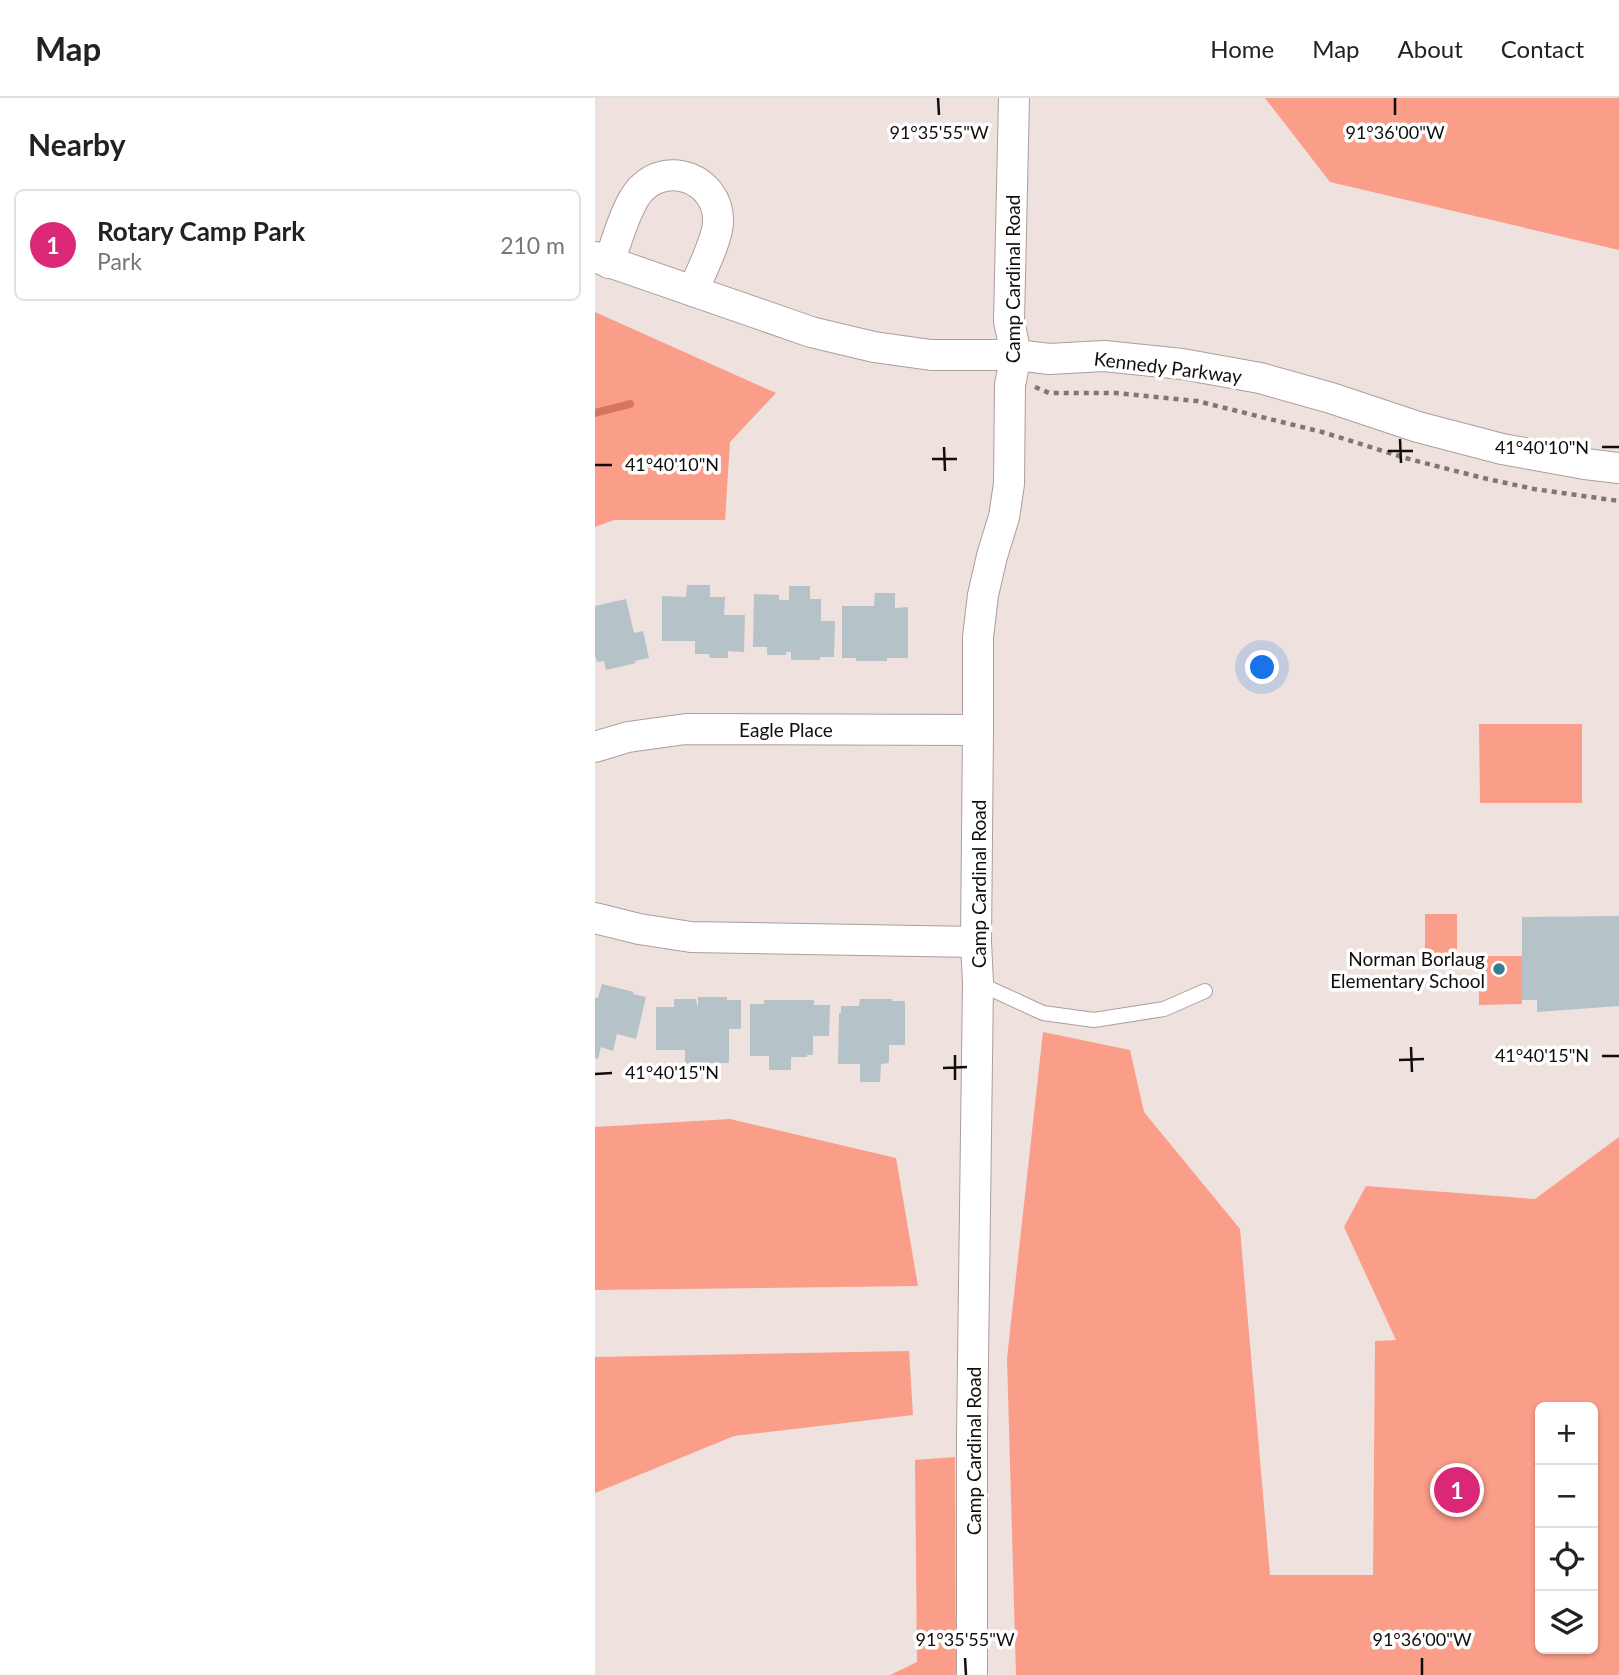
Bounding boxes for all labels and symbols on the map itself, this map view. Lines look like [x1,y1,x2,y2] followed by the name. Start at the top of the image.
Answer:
[889,121,989,143] text: 91°35'55"W
[1345,121,1445,143] text: 91°36'00"W
[1001,195,1024,363] street label: Camp Cardinal Road
[1093,347,1244,388] street label: Kennedy Parkway
[1495,436,1589,458] text: 41°40'10"N
[625,453,719,475] text: 41°40'10"N
[1245,650,1279,684] your location
[739,718,833,741] street label: Eagle Place
[967,800,990,968] street label: Camp Cardinal Road
[1330,947,1485,992] place label: Norman Borlaug Elementary School
[1491,961,1507,977] marker: Norman Borlaug Elementary School
[1495,1044,1589,1066] text: 41°40'15"N
[625,1061,719,1083] text: 41°40'15"N
[962,1367,985,1535] street label: Camp Cardinal Road
[1434,1464,1480,1516] pin: 1
[915,1628,1015,1650] text: 91°35'55"W
[1372,1628,1472,1650] text: 91°36'00"W

